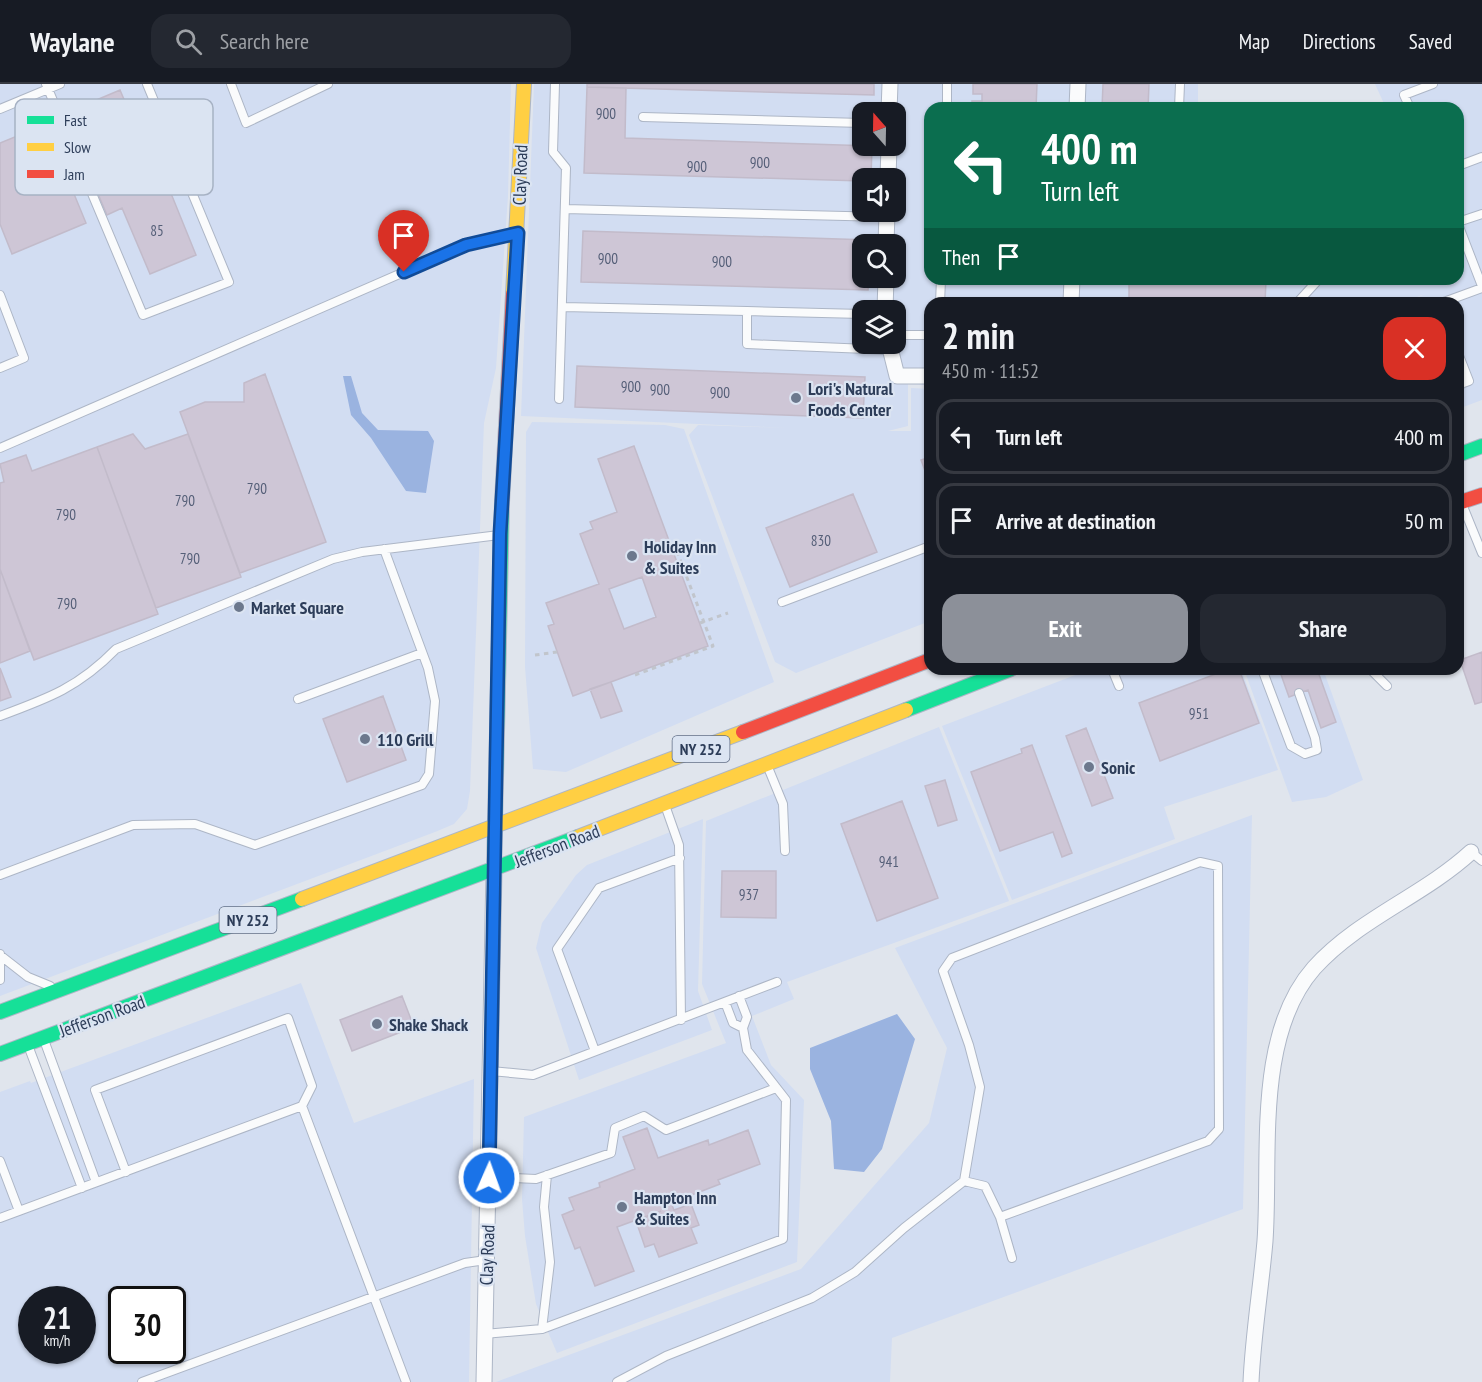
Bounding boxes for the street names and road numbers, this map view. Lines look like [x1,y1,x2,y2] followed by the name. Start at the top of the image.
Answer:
[507,144,533,206] street label: Clay Road
[672,736,730,762] road number: NY 252
[510,819,603,873] street label: Jefferson Road
[220,907,276,933] road number: NY 252
[55,990,148,1042] street label: Jefferson Road
[474,1224,500,1286] street label: Clay Road

